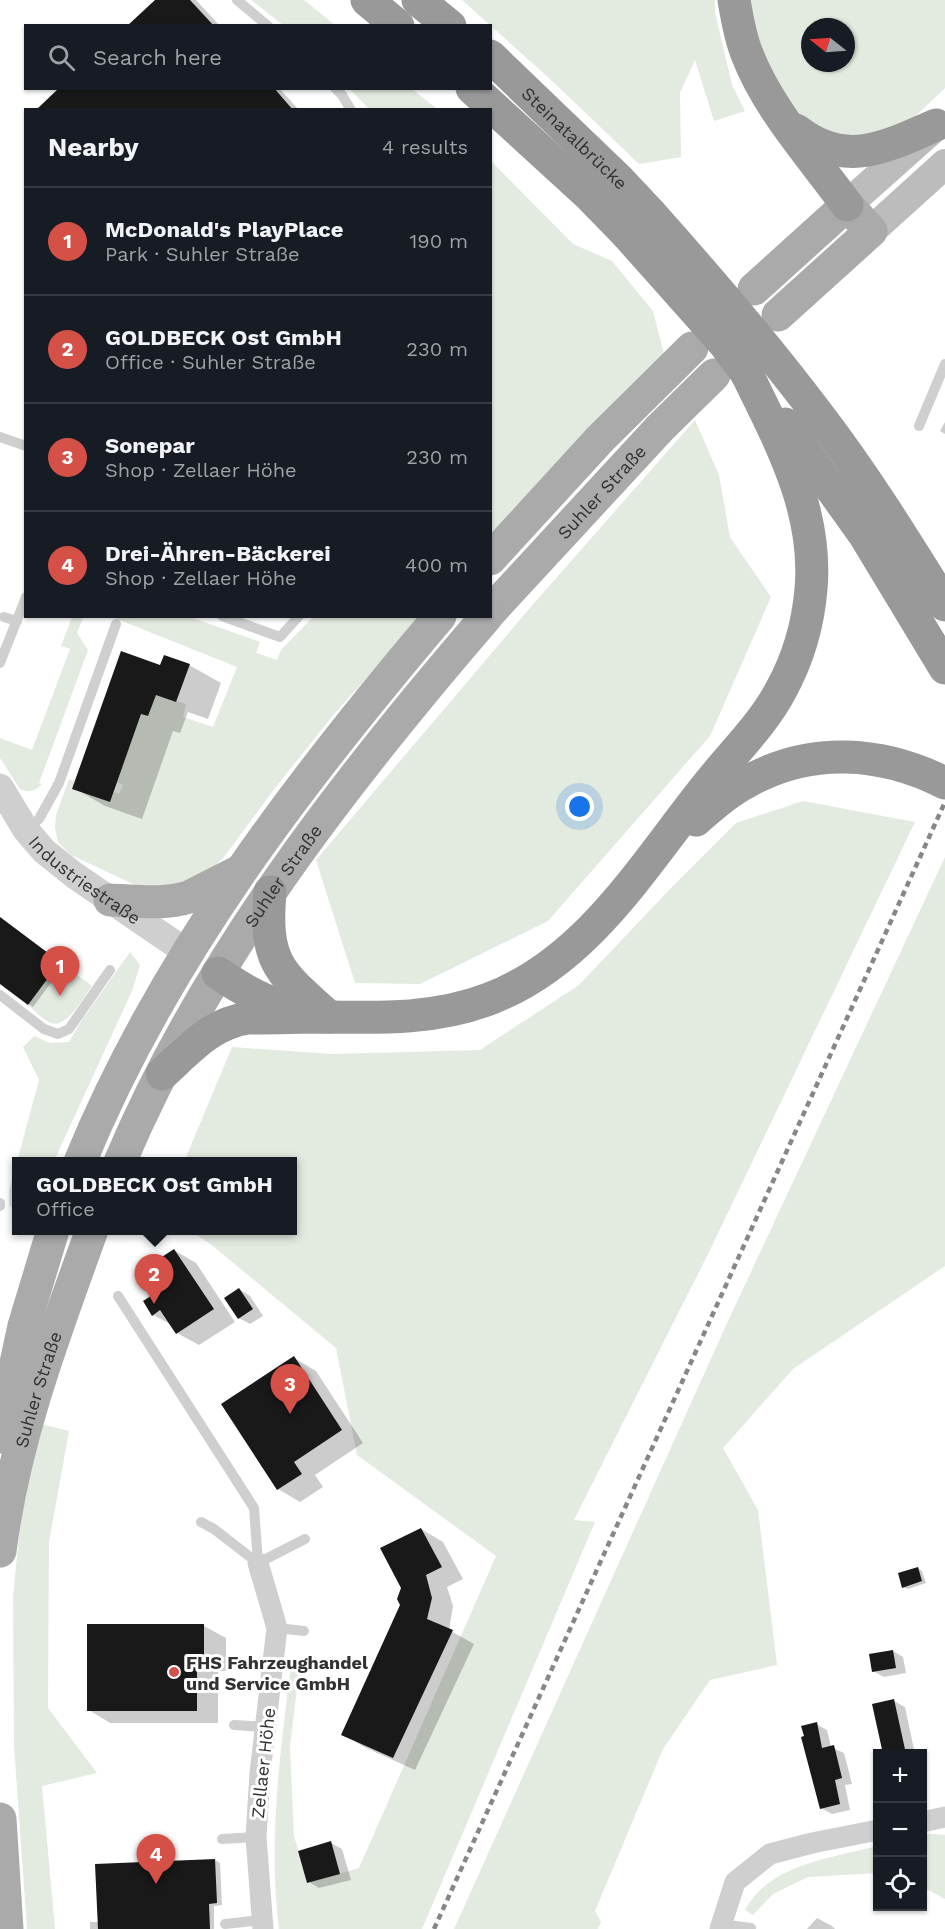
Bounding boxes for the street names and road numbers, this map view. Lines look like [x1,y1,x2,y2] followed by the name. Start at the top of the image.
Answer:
[518,82,632,193] street label: Steinatalbrücke
[553,440,650,543] street label: Suhler Straße
[239,820,326,931] street label: Suhler Straße
[25,831,145,928] street label: Industriestraße
[10,1329,65,1450] street label: Suhler Straße
[247,1707,279,1819] street label: Zellaer Höhe

